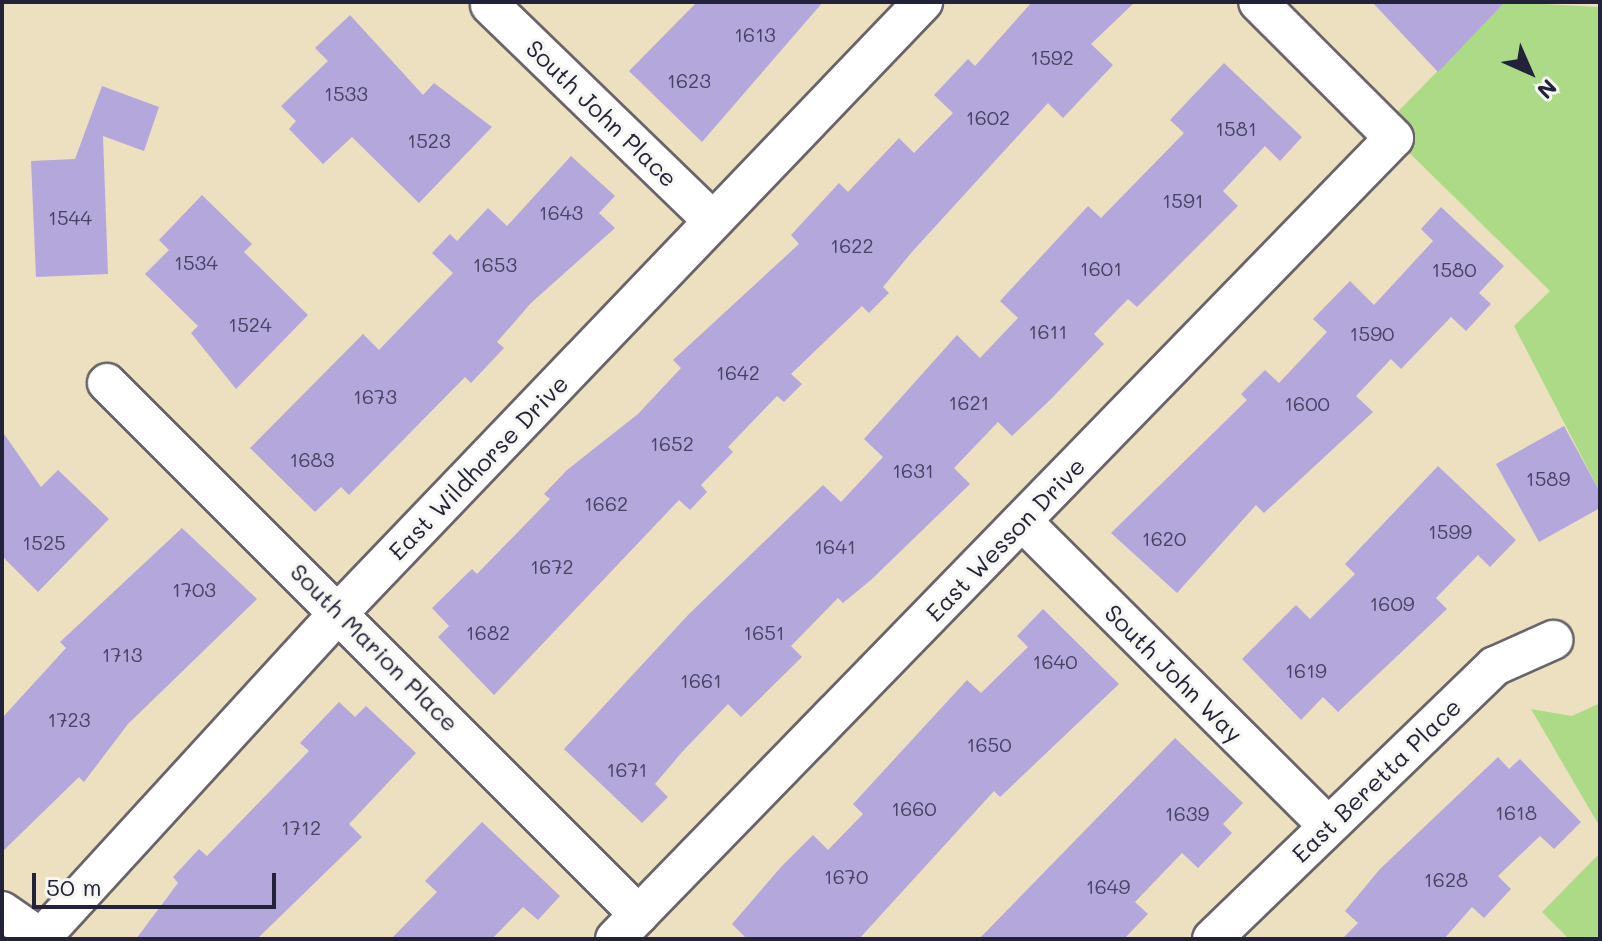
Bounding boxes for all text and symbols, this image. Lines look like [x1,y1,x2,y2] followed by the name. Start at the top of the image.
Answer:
[734,22,776,46] house number: 1613
[1490,32,1570,112] north arrow
[520,33,684,193] street label: South John Place
[1030,45,1074,69] house number: 1592
[667,68,711,92] house number: 1623
[1531,73,1563,105] text: N
[324,81,368,105] house number: 1533
[966,105,1010,129] house number: 1602
[1215,116,1257,140] house number: 1581
[407,128,451,152] house number: 1523
[1162,188,1204,212] house number: 1591
[539,200,583,224] house number: 1643
[48,205,92,229] house number: 1544
[830,233,874,257] house number: 1622
[174,250,218,274] house number: 1534
[473,252,517,276] house number: 1653
[1080,256,1122,280] house number: 1601
[1431,257,1477,281] house number: 1580
[228,312,272,336] house number: 1524
[1029,319,1067,343] house number: 1611
[1350,321,1394,345] house number: 1590
[716,360,760,384] house number: 1642
[382,369,574,565] street label: East Wildhorse Drive
[353,384,397,408] house number: 1673
[948,390,990,414] house number: 1621
[1284,391,1330,415] house number: 1600
[650,431,694,455] house number: 1652
[290,447,334,471] house number: 1683
[919,451,1091,627] street label: East Wesson Drive
[892,458,934,482] house number: 1631
[1526,466,1570,490] house number: 1589
[584,491,628,515] house number: 1662
[1428,519,1472,543] house number: 1599
[1142,526,1186,550] house number: 1620
[22,530,66,554] house number: 1525
[814,534,856,558] house number: 1641
[530,554,574,578] house number: 1672
[285,557,465,737] street label: South Marion Place
[172,577,216,601] house number: 1703
[1369,591,1415,615] house number: 1609
[1099,598,1249,748] street label: South John Way
[466,620,510,644] house number: 1682
[743,620,785,644] house number: 1651
[102,642,142,666] house number: 1713
[1032,649,1078,673] house number: 1640
[1285,658,1327,682] house number: 1619
[680,668,722,692] house number: 1661
[1286,692,1466,868] street label: East Beretta Place
[48,707,90,731] house number: 1723
[966,732,1012,756] house number: 1650
[606,757,648,781] house number: 1671
[891,796,937,820] house number: 1660
[1495,800,1537,824] house number: 1618
[1165,801,1209,825] house number: 1639
[281,815,321,839] house number: 1712
[36,857,280,907] scale bar
[824,864,868,888] house number: 1670
[1424,867,1468,891] house number: 1628
[46,871,102,902] text: 50 m
[1086,874,1130,898] house number: 1649

